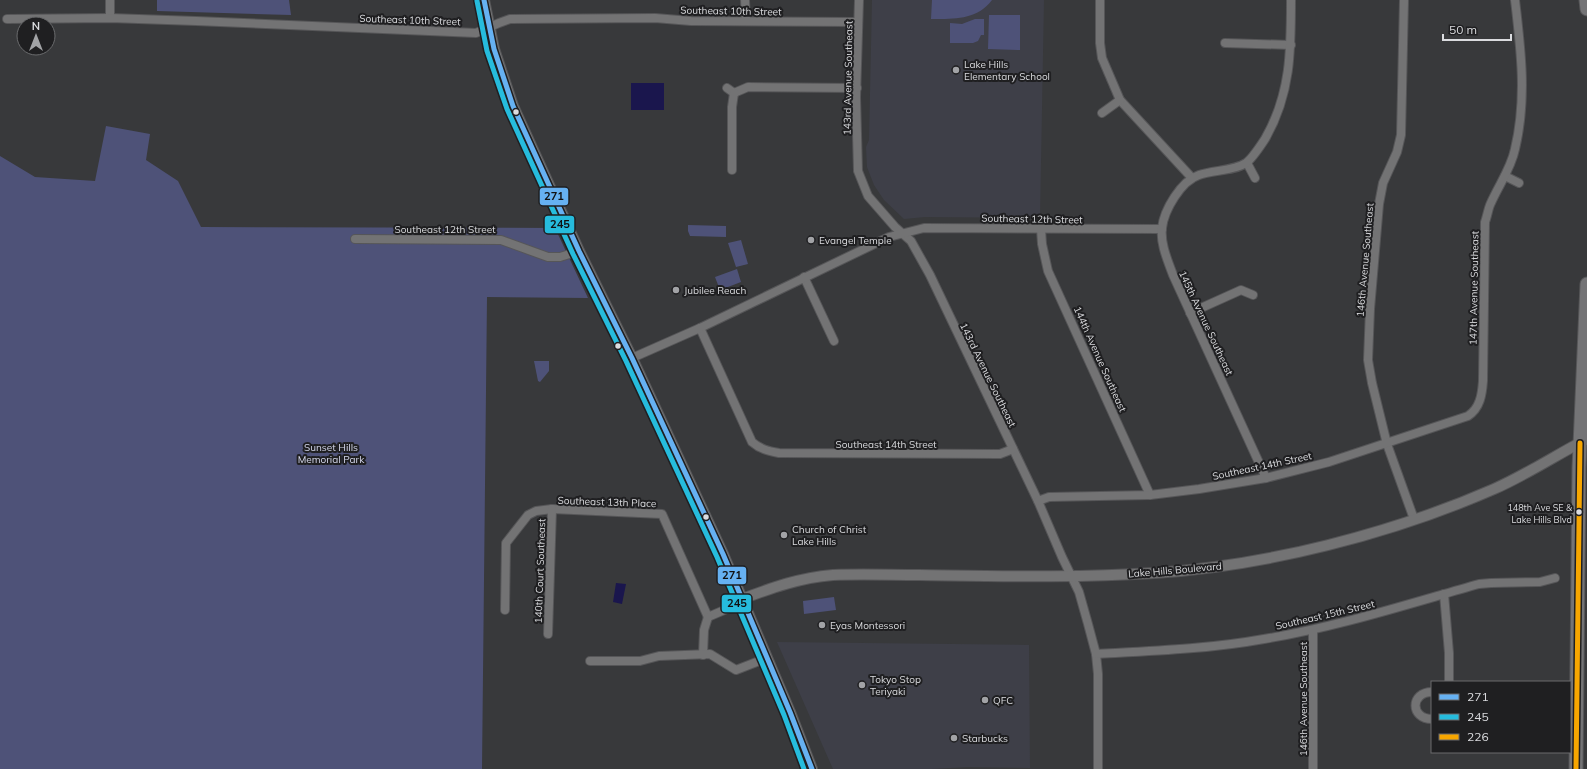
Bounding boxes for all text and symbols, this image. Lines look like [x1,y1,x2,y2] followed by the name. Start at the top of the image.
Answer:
[680,4,782,18] street label: Southeast 10th Street
[359,12,461,28] street label: Southeast 10th Street
[16,16,56,56] north arrow
[1443,16,1511,42] scale bar
[32,19,40,33] text: N
[841,20,856,135] street label: 143rd Avenue Southeast
[1449,22,1477,37] text: 50 m
[964,58,1050,83] place label: Lake Hills Elementary School
[951,65,961,75] marker: Lake Hills Elementary School
[511,107,521,117] unlabelled marker
[539,187,569,206] line badge: 271
[544,189,564,203] text: 271
[1354,202,1377,318] street label: 146th Avenue Southeast
[981,212,1083,226] street label: Southeast 12th Street
[544,215,575,234] line badge: 245
[550,217,570,231] text: 245
[394,223,496,236] street label: Southeast 12th Street
[1467,230,1482,345] street label: 147th Avenue Southeast
[819,234,892,247] place label: Evangel Temple
[806,235,816,245] marker: Evangel Temple
[1176,268,1236,378] street label: 145th Avenue Southeast
[684,284,747,297] place label: Jubilee Reach
[671,285,681,295] marker: Jubilee Reach
[1071,304,1129,414] street label: 144th Avenue Southeast
[957,321,1019,430] street label: 143rd Avenue Southeast
[613,341,623,351] unlabelled marker
[835,438,937,451] street label: Southeast 14th Street
[298,441,365,466] park label: Sunset Hills Memorial Park
[1211,449,1313,483] street label: Southeast 14th Street
[557,494,657,510] street label: Southeast 13th Place
[1507,502,1573,525] place label: 148th Ave SE & Lake Hills Blvd
[1574,507,1584,517] marker: 148th Ave SE & Lake Hills Blvd
[701,512,711,522] unlabelled marker
[532,518,548,624] street label: 140th Court Southeast
[792,523,867,548] place label: Church of Christ Lake Hills
[779,530,789,540] marker: Church of Christ Lake Hills
[1128,559,1222,581] street label: Lake Hills Boulevard
[717,566,747,585] line badge: 271
[722,568,742,582] text: 271
[721,594,752,613] line badge: 245
[727,596,747,610] text: 245
[1274,597,1376,633] street label: Southeast 15th Street
[830,619,905,632] place label: Eyas Montessori
[817,620,827,630] marker: Eyas Montessori
[1297,641,1310,756] street label: 146th Avenue Southeast
[870,673,921,698] place label: Tokyo Stop Teriyaki
[857,680,867,690] marker: Tokyo Stop Teriyaki
[1431,681,1571,753] legend
[1467,689,1489,704] text: 271
[993,694,1013,707] place label: QFC
[980,695,990,705] marker: QFC
[1467,709,1489,724] text: 245
[1467,729,1489,744] text: 226
[962,732,1008,745] place label: Starbucks
[949,733,959,743] marker: Starbucks

